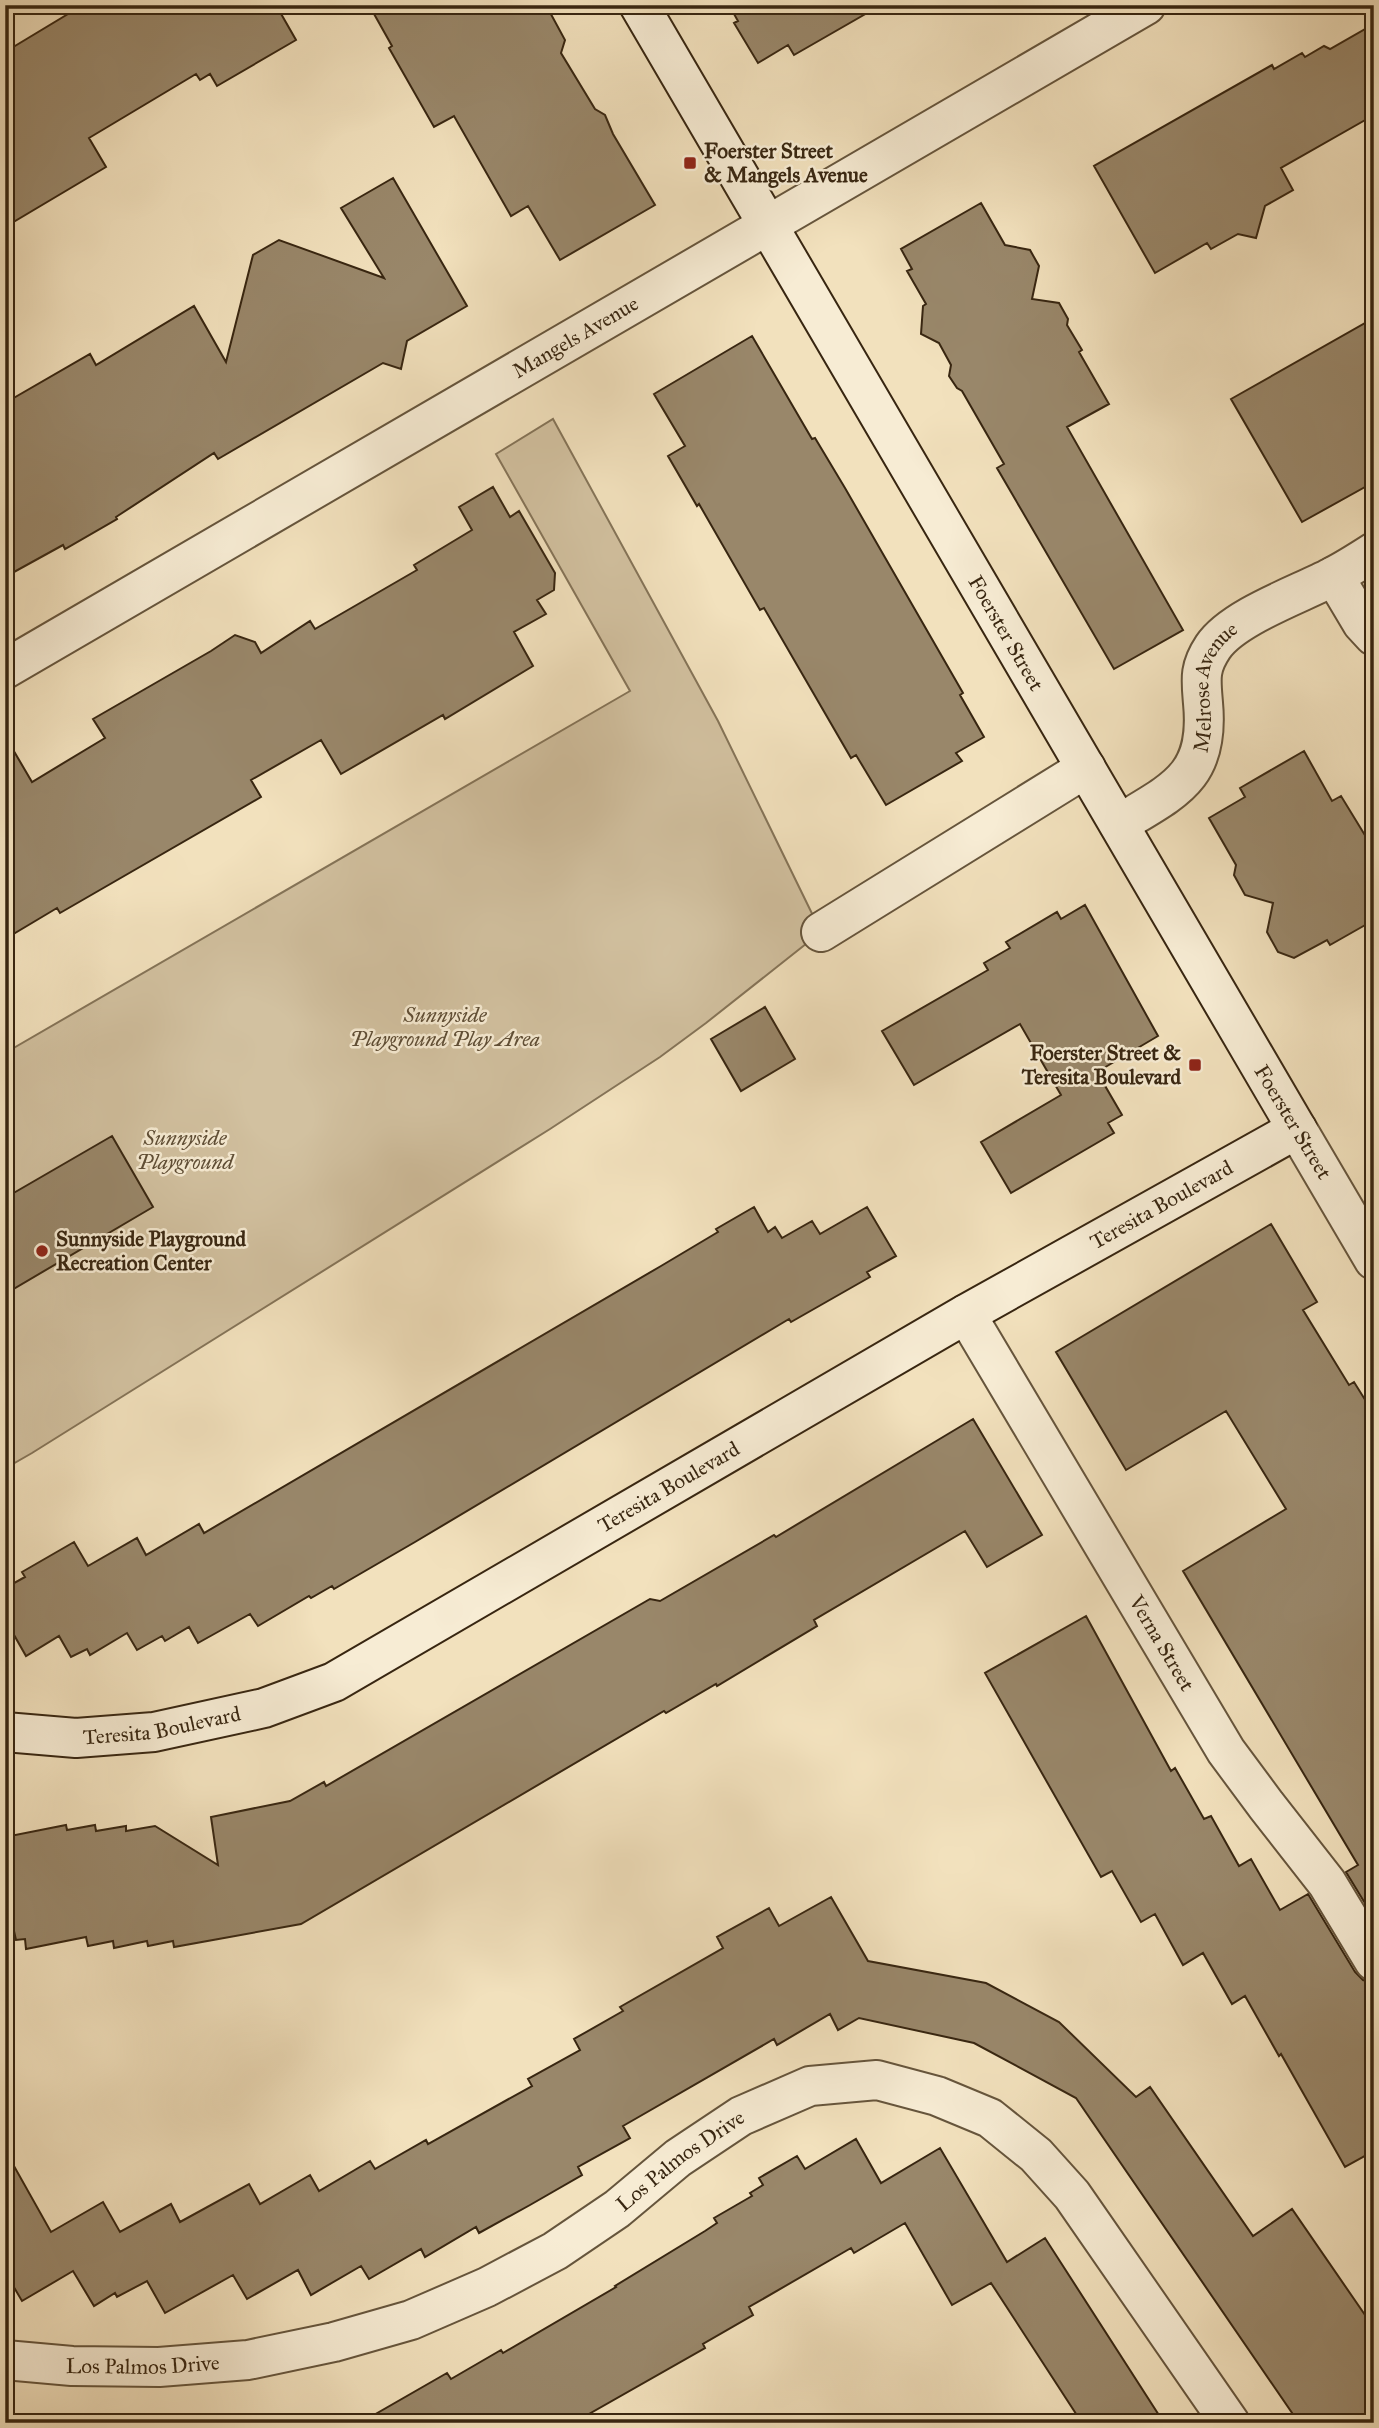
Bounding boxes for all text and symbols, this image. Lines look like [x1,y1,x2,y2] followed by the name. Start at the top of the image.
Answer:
[704,138,868,188] place label: Foerster Street & Mangels Avenue
[682,155,698,171] marker: Foerster Street & Mangels Avenue
[508,290,643,384] street label: Mangels Avenue
[962,571,1050,696] street label: Foerster Street
[1187,616,1243,755] street label: Melrose Avenue
[350,1002,540,1052] park label: Sunnyside Playground Play Area
[1021,1040,1181,1090] place label: Foerster Street & Teresita Boulevard
[1187,1057,1203,1073] marker: Foerster Street & Teresita Boulevard
[1249,1060,1338,1184] street label: Foerster Street
[136,1125,236,1175] park label: Sunnyside Playground
[1086,1154,1238,1255] street label: Teresita Boulevard
[56,1226,247,1276] place label: Sunnyside Playground Recreation Center
[34,1243,50,1259] marker: Sunnyside Playground Recreation Center
[593,1436,745,1539] street label: Teresita Boulevard
[1123,1590,1201,1696] street label: Verna Street
[82,1700,243,1750] street label: Teresita Boulevard
[611,2104,750,2217] street label: Los Palmos Drive
[66,2349,221,2380] street label: Los Palmos Drive

